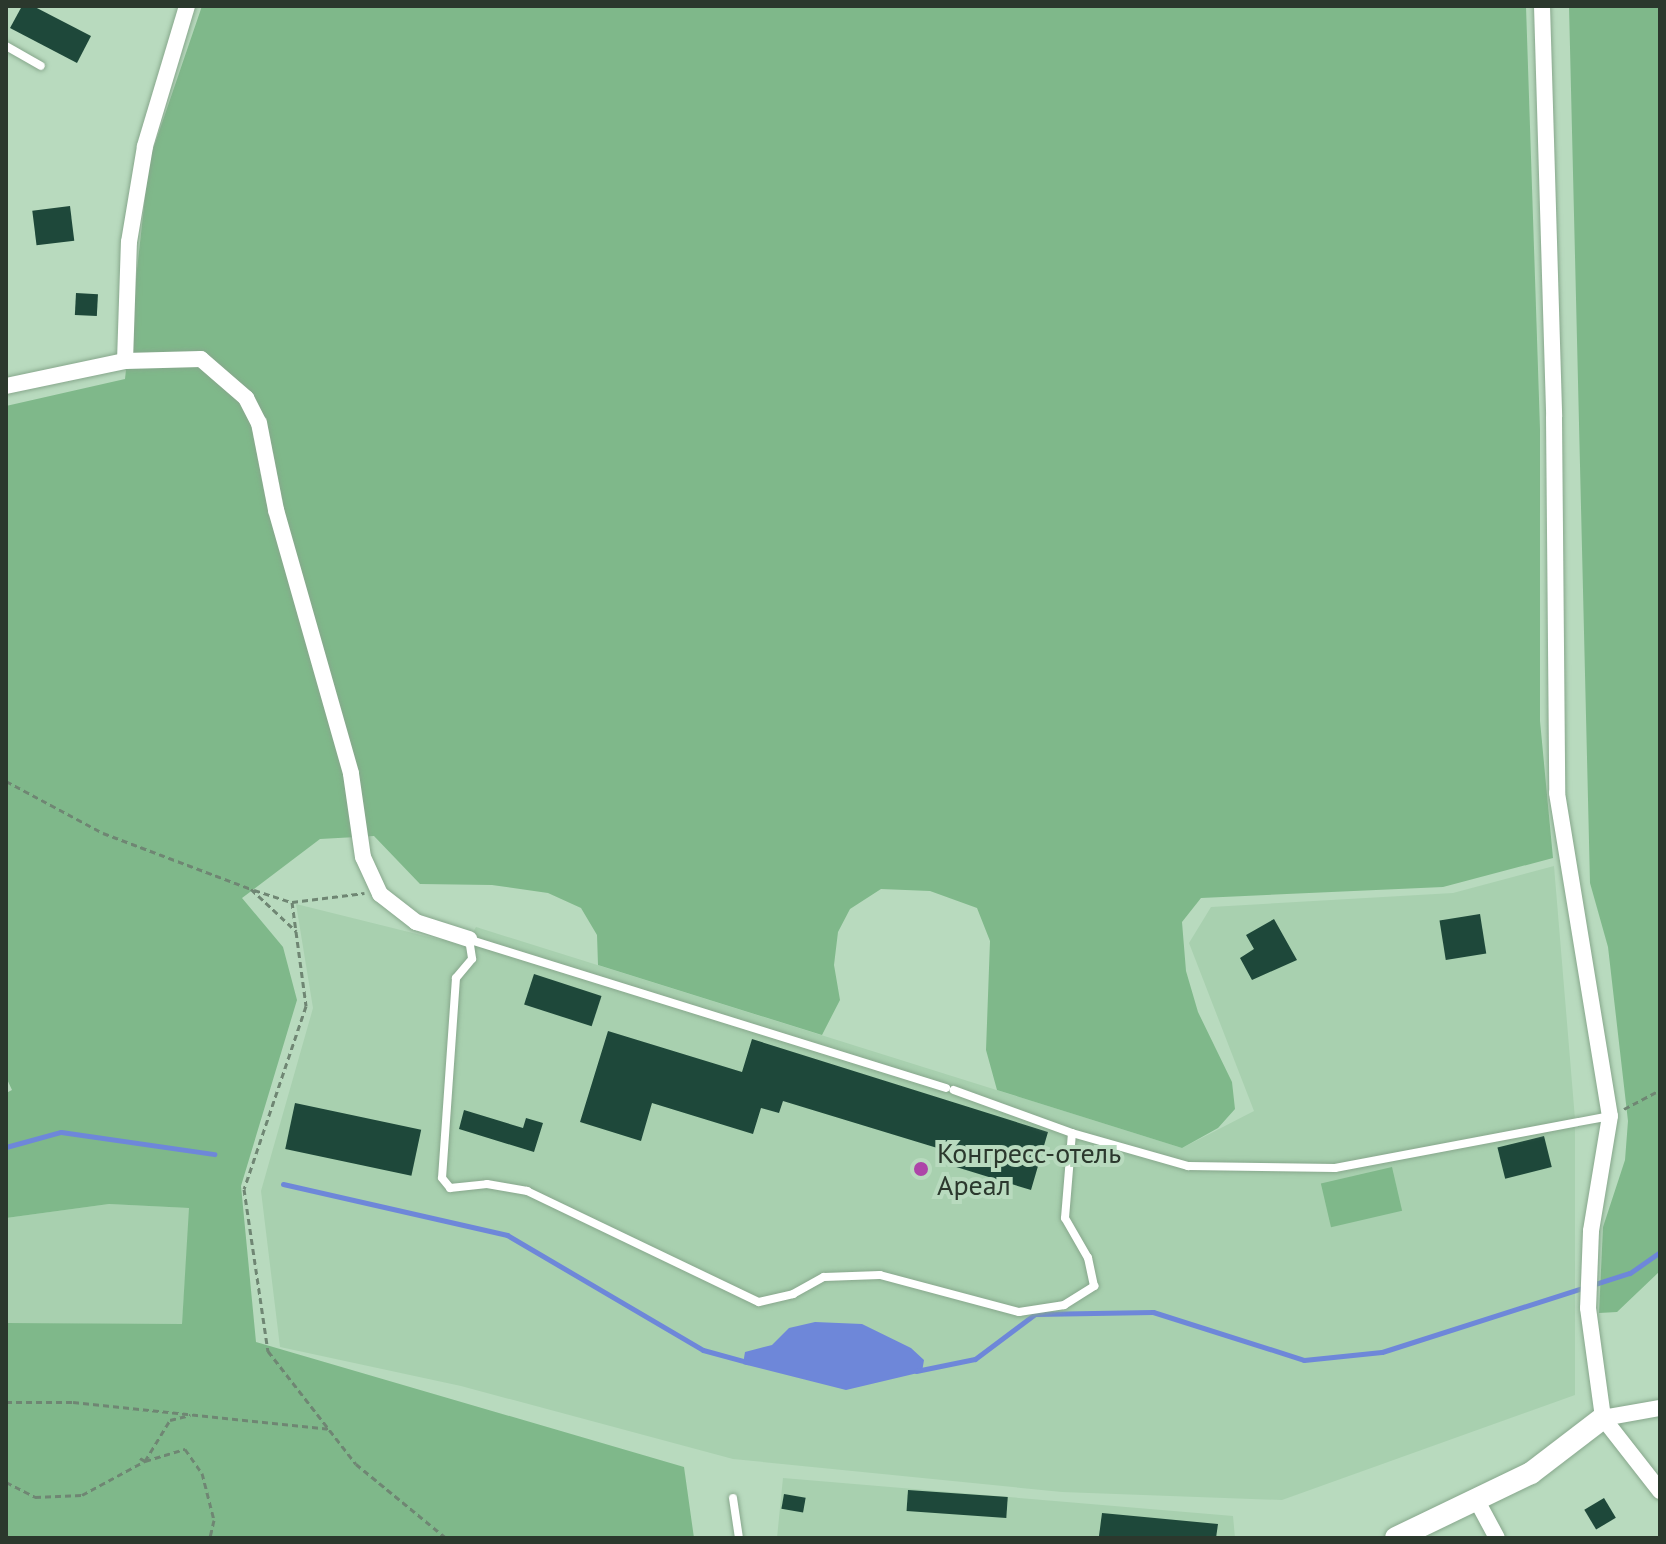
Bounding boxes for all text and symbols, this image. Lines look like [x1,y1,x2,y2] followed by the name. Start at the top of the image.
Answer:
[937,1136,1121,1202] place label: Конгресс-отель Ареал
[912,1160,930,1178] marker: Конгресс-отель Ареал

